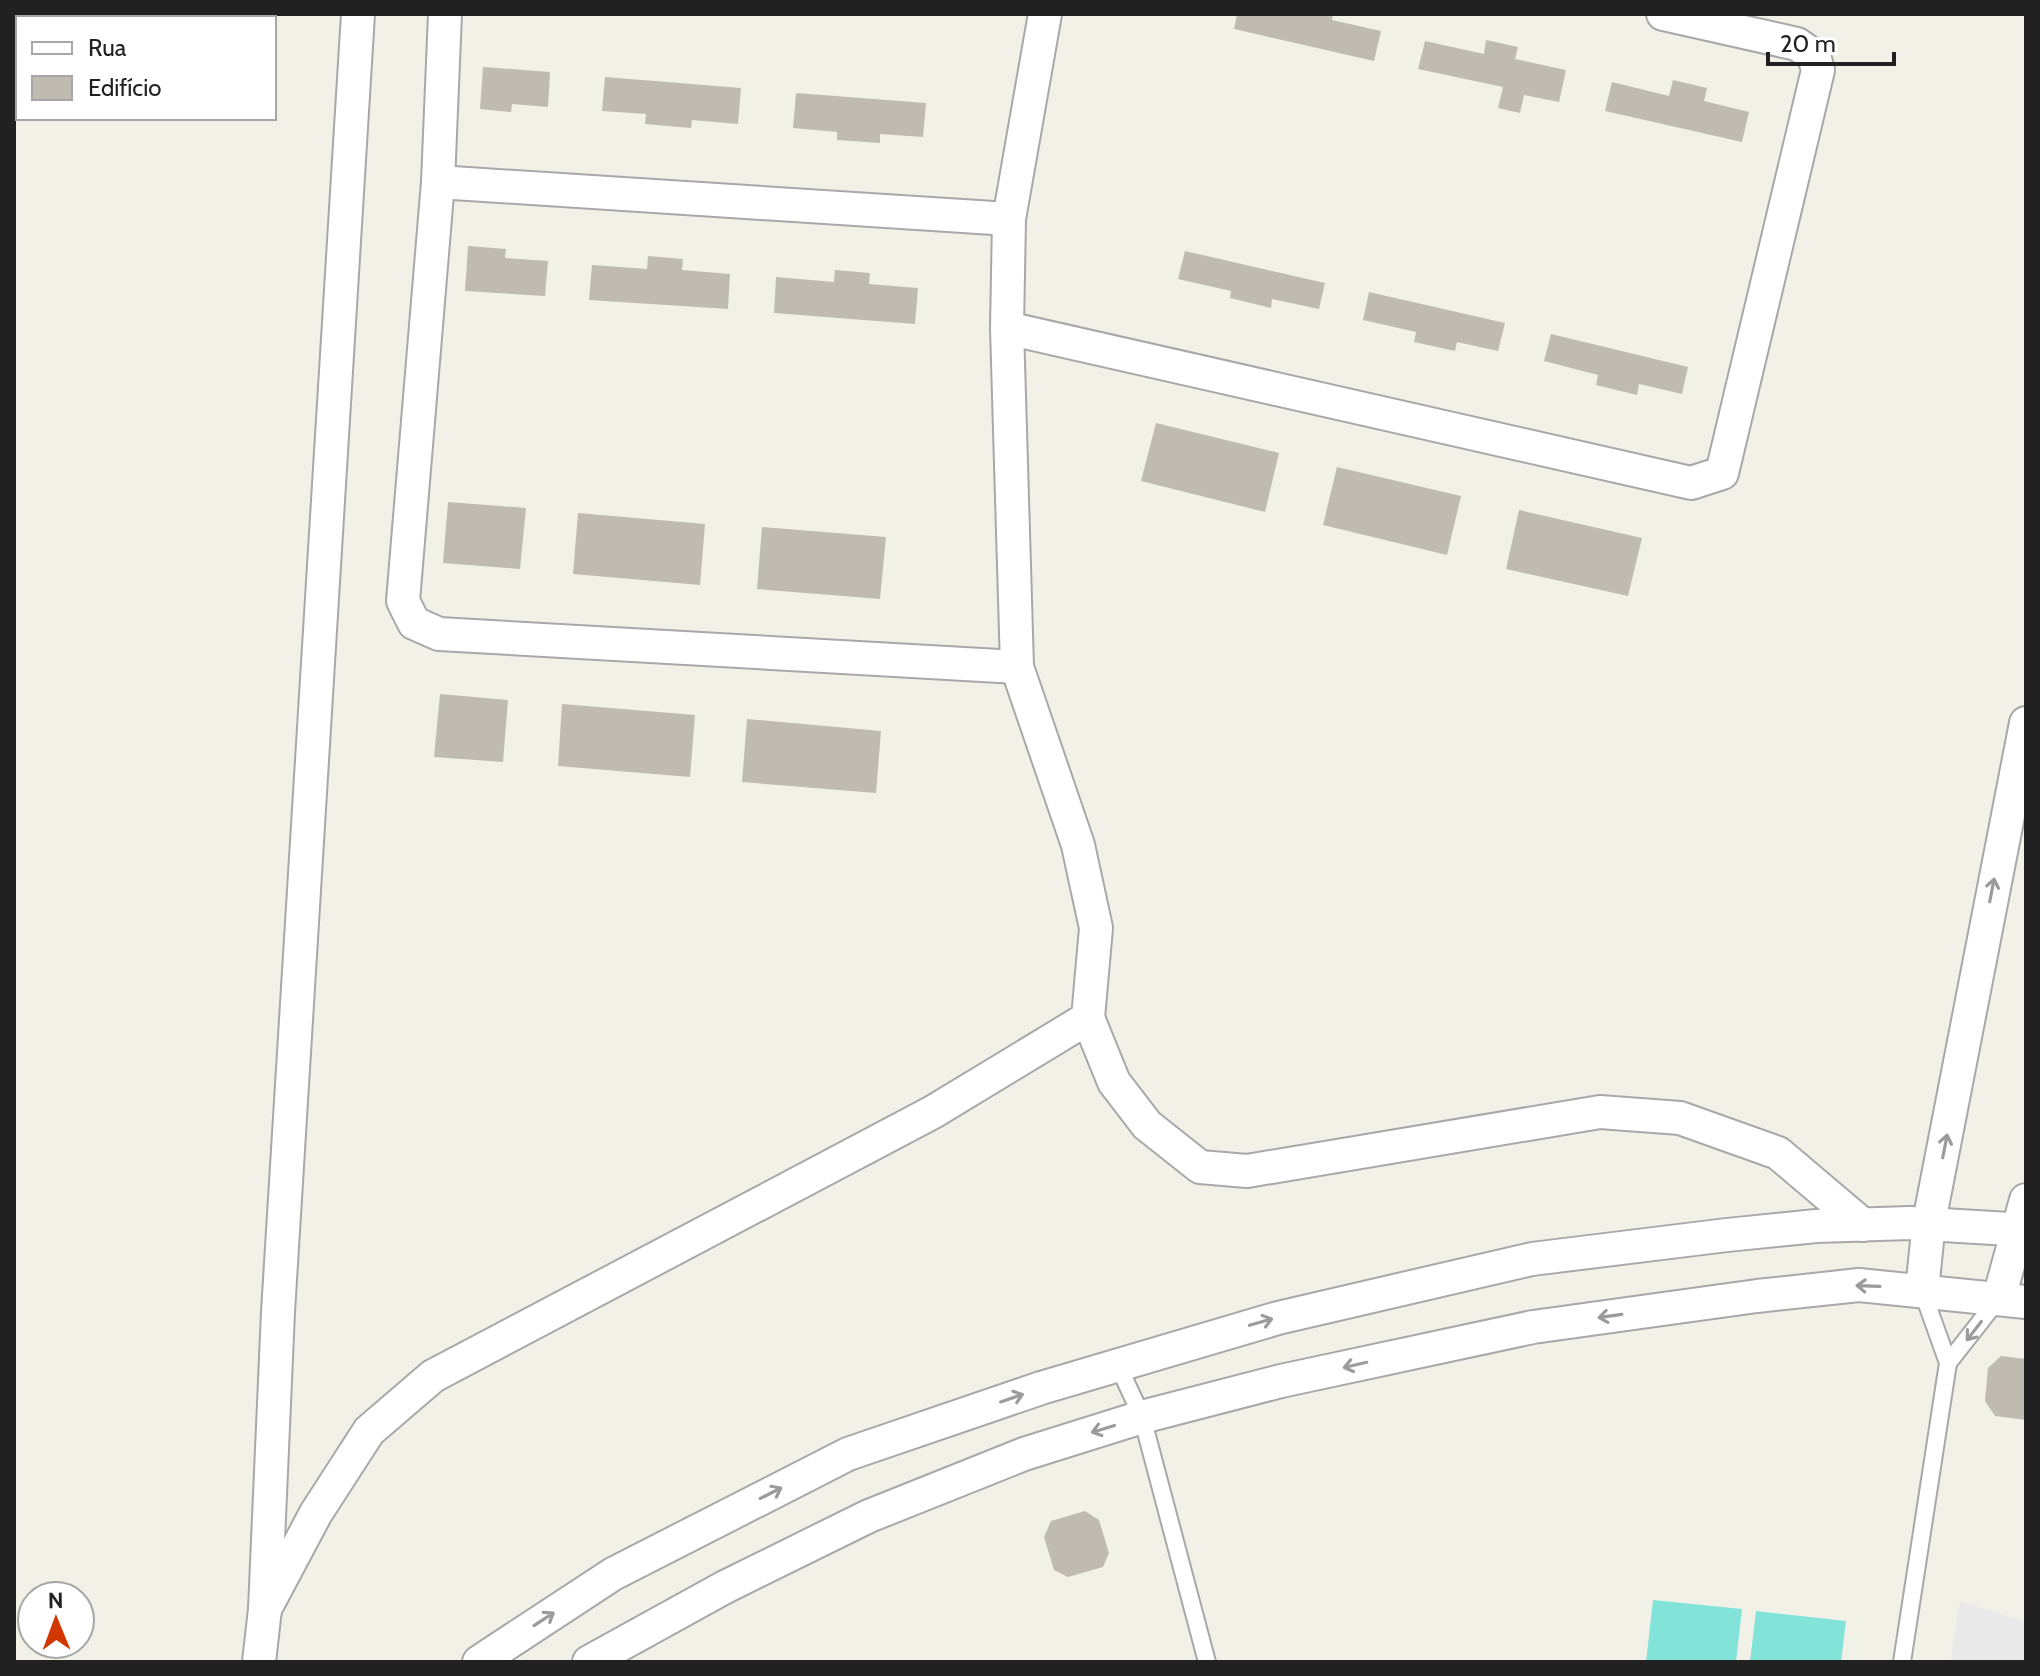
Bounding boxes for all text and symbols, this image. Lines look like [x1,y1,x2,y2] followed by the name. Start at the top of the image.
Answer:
[16,16,276,120] legend
[1768,16,1894,66] scale bar
[1780,29,1836,58] text: 20 m
[88,33,127,62] text: Rua
[88,73,162,102] text: Edifício
[1985,878,2000,903] one-way arrow
[1938,1133,1953,1159] one-way arrow
[1855,1279,1882,1294] one-way arrow
[1598,1309,1623,1324] one-way arrow
[1248,1314,1274,1329] one-way arrow
[1965,1320,1982,1341] one-way arrow
[1343,1358,1368,1373] one-way arrow
[1000,1389,1025,1404] one-way arrow
[1091,1422,1117,1437] one-way arrow
[759,1485,783,1501] one-way arrow
[16,1580,96,1660] north arrow
[48,1587,64,1614] text: N
[532,1611,555,1627] one-way arrow

